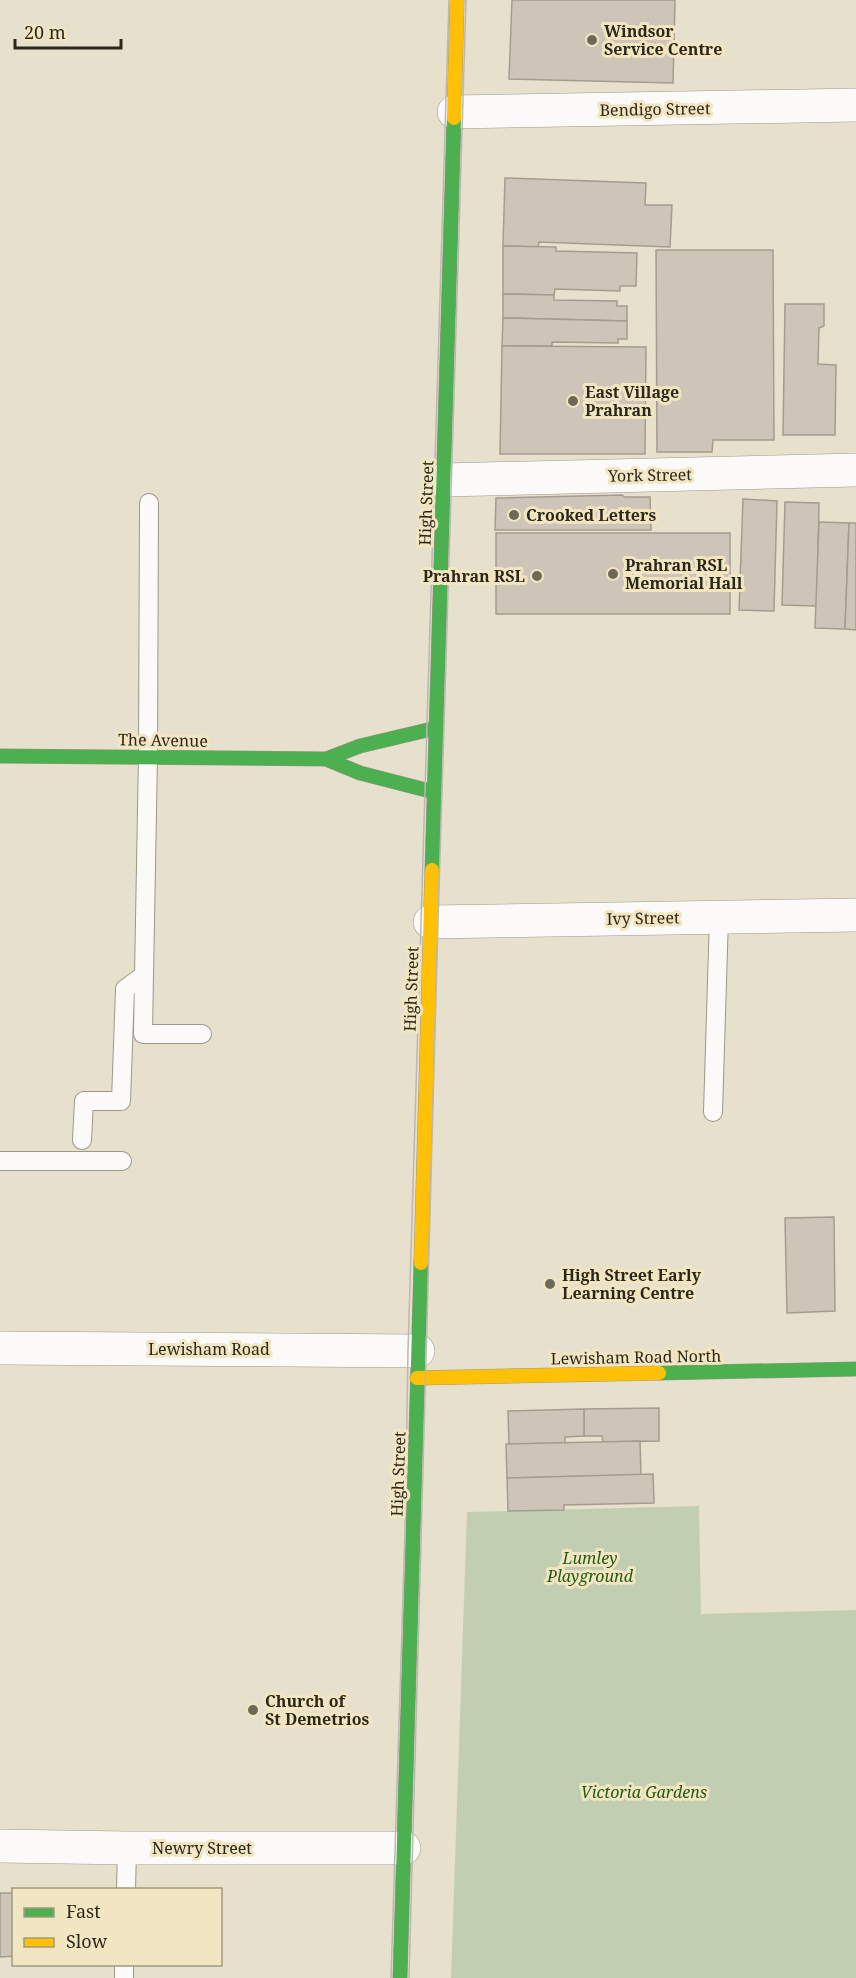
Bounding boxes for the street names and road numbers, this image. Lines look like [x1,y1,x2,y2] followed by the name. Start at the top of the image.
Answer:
[599,97,711,121] street label: Bendigo Street
[414,460,438,546] street label: High Street
[607,463,692,487] street label: York Street
[118,728,208,752] street label: The Avenue
[606,906,680,930] street label: Ivy Street
[399,946,423,1032] street label: High Street
[148,1338,270,1360] street label: Lewisham Road
[551,1345,721,1369] street label: Lewisham Road North
[386,1431,410,1517] street label: High Street
[152,1837,252,1859] street label: Newry Street

